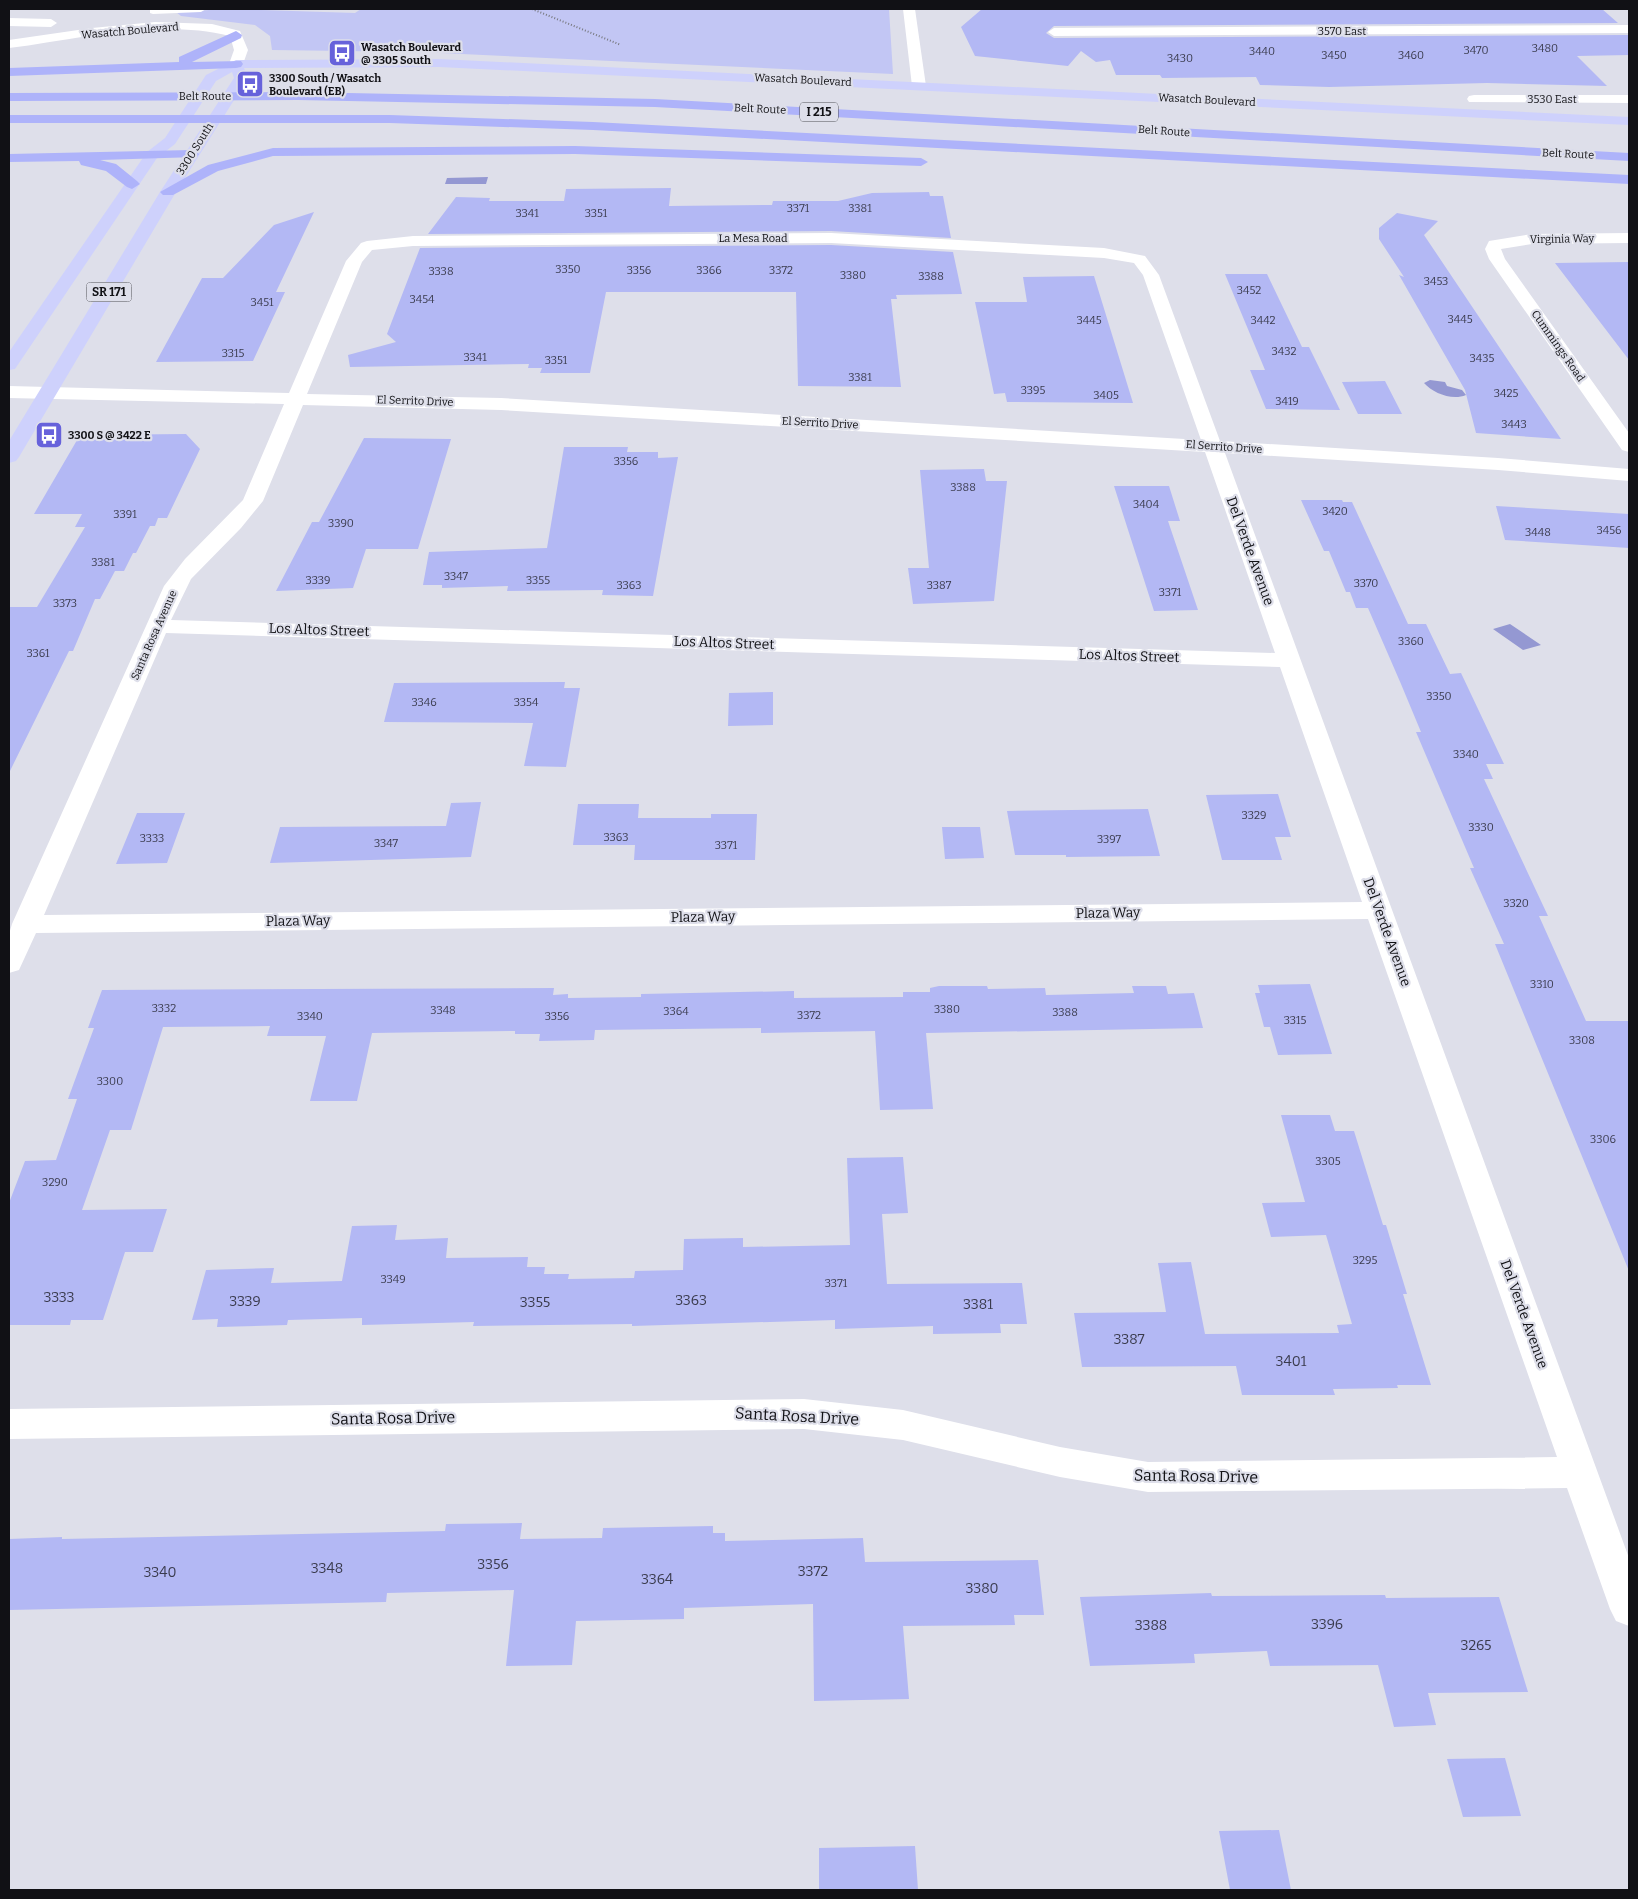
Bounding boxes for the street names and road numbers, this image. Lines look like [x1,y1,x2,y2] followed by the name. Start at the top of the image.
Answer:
[81,20,180,42] street label: Wasatch Boulevard
[1318,25,1366,38] street label: 3570 East
[754,71,853,89] street label: Wasatch Boulevard
[179,90,231,103] street label: Belt Route
[1158,91,1257,109] street label: Wasatch Boulevard
[1527,93,1577,106] street label: 3530 East
[734,101,786,117] street label: Belt Route
[800,102,838,121] road number: I 215
[174,120,216,177] street label: 3300 South
[1137,123,1191,139] street label: Belt Route
[1542,146,1594,162] street label: Belt Route
[718,232,788,245] street label: La Mesa Road
[1530,232,1595,246] street label: Virginia Way
[86,282,132,302] road number: SR 171
[1529,308,1588,385] street label: Cummings Road
[376,393,454,409] street label: El Serrito Drive
[781,414,859,432] street label: El Serrito Drive
[1185,438,1263,456] street label: El Serrito Drive
[1222,494,1278,608] street label: Del Verde Avenue
[128,588,180,682] street label: Santa Rosa Avenue
[268,620,370,640] street label: Los Altos Street
[673,633,775,653] street label: Los Altos Street
[1078,646,1180,666] street label: Los Altos Street
[1359,875,1415,989] street label: Del Verde Avenue
[1076,904,1141,922] street label: Plaza Way
[671,908,736,926] street label: Plaza Way
[266,912,331,930] street label: Plaza Way
[1496,1257,1552,1371] street label: Del Verde Avenue
[735,1403,859,1429] street label: Santa Rosa Drive
[331,1407,455,1429] street label: Santa Rosa Drive
[1134,1465,1258,1487] street label: Santa Rosa Drive

